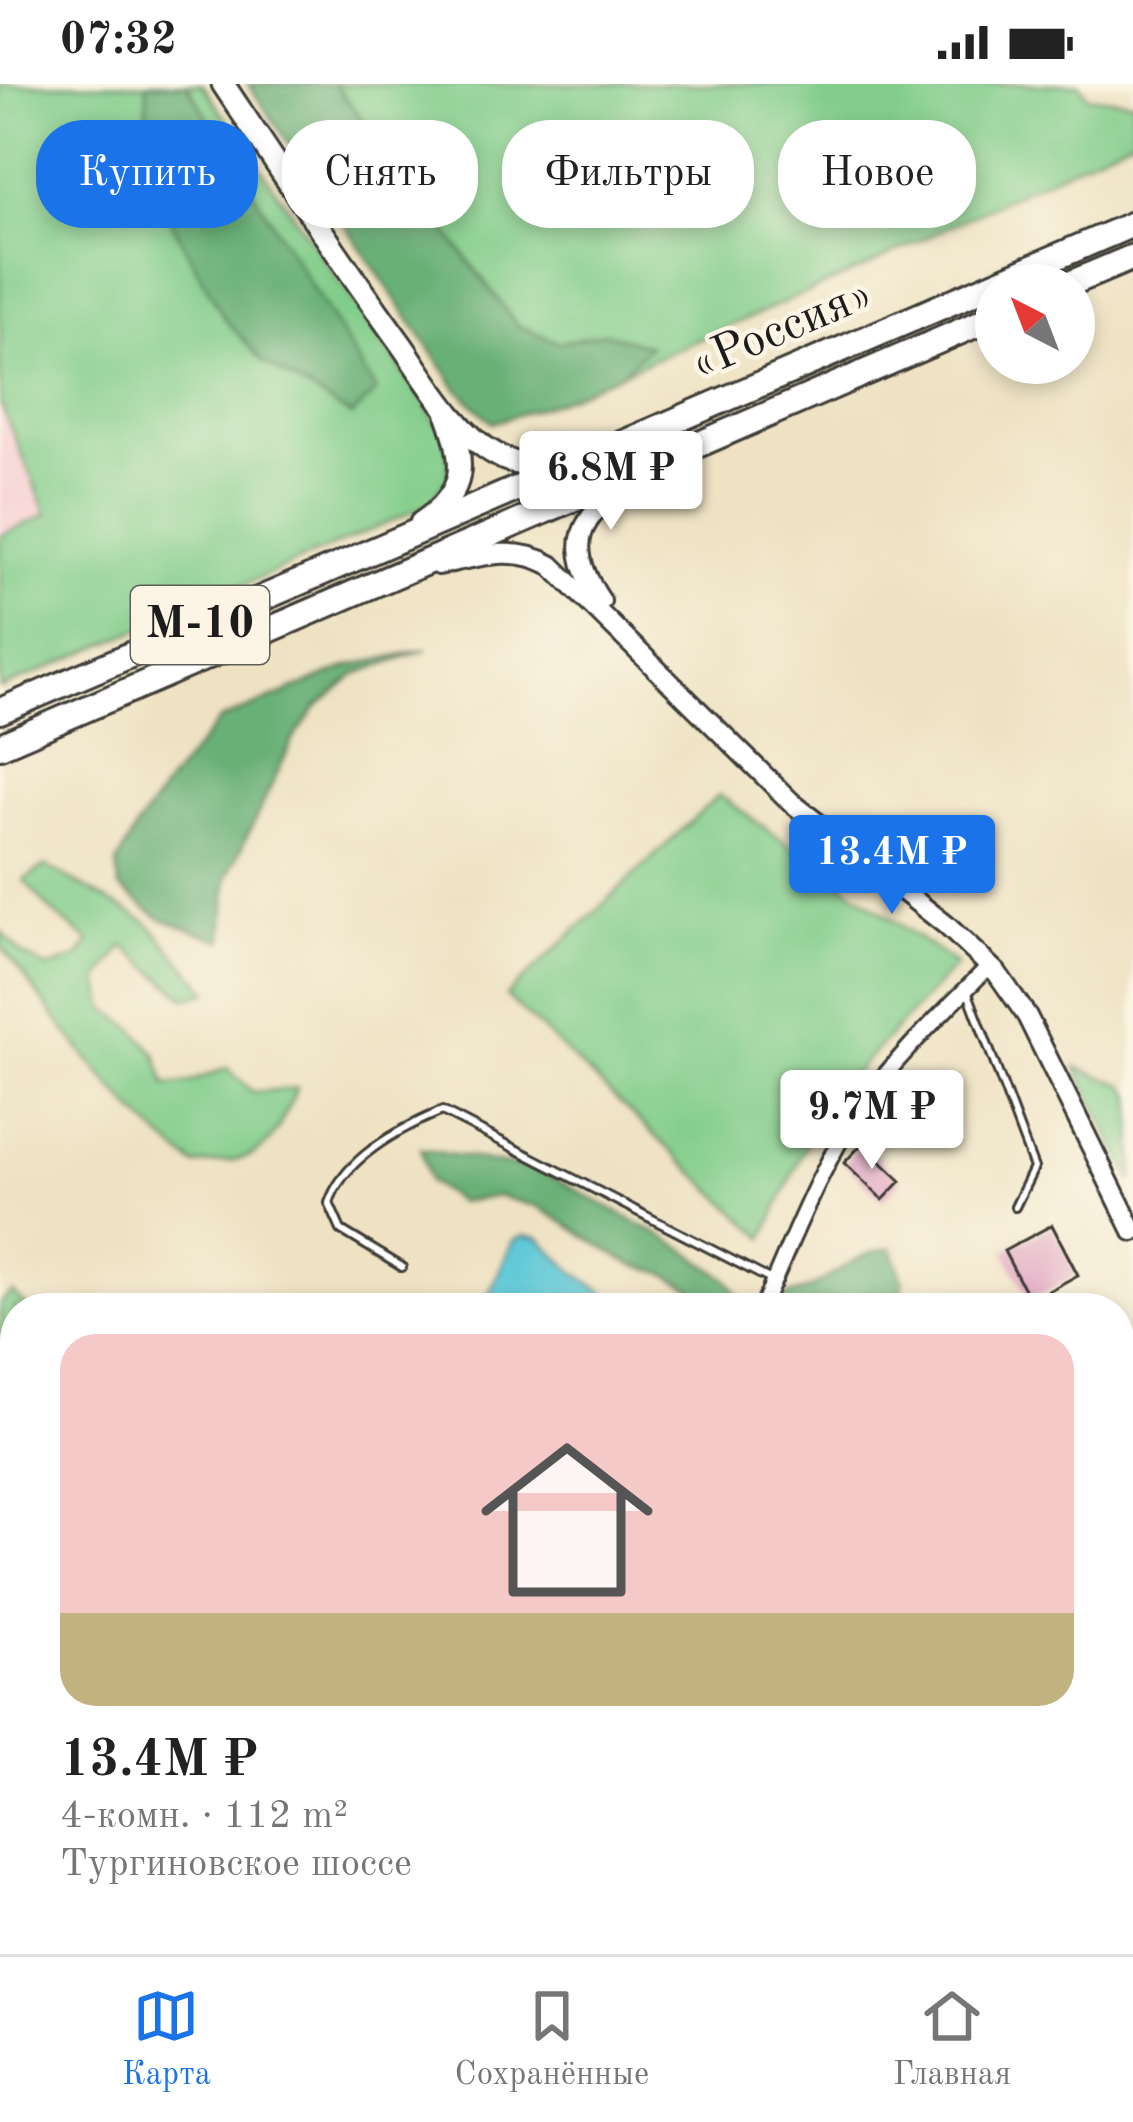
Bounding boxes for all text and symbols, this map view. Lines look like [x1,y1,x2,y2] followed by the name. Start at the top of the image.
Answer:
[60,19,177,64] text: 07:32
[36,120,258,228] chip: Купить
[282,120,478,228] chip: Снять
[502,120,754,228] chip: Фильтры
[778,120,976,228] chip: Новое
[975,264,1095,384] north arrow
[975,264,1095,384] map controls
[684,270,880,390] street label: «Россия»
[513,431,709,533] pin: 6.8M ₽
[546,450,676,489] text: 6.8M ₽
[131,586,269,664] road number: М-10
[781,815,1003,917] pin: 13.4M ₽
[816,834,968,873] text: 13.4M ₽
[774,1070,970,1172] pin: 9.7M ₽
[807,1089,937,1128] text: 9.7M ₽
[459,1412,675,1628] icon: home
[60,1736,259,1787] text: 13.4M ₽
[60,1797,348,1836] text: 4-комн. · 112 m²
[60,1845,412,1884] text: Тургиновское шоссе
[122,1983,211,2096] tab: Карта
[455,1983,649,2096] tab: Сохранённые
[893,1983,1011,2096] tab: Главная

